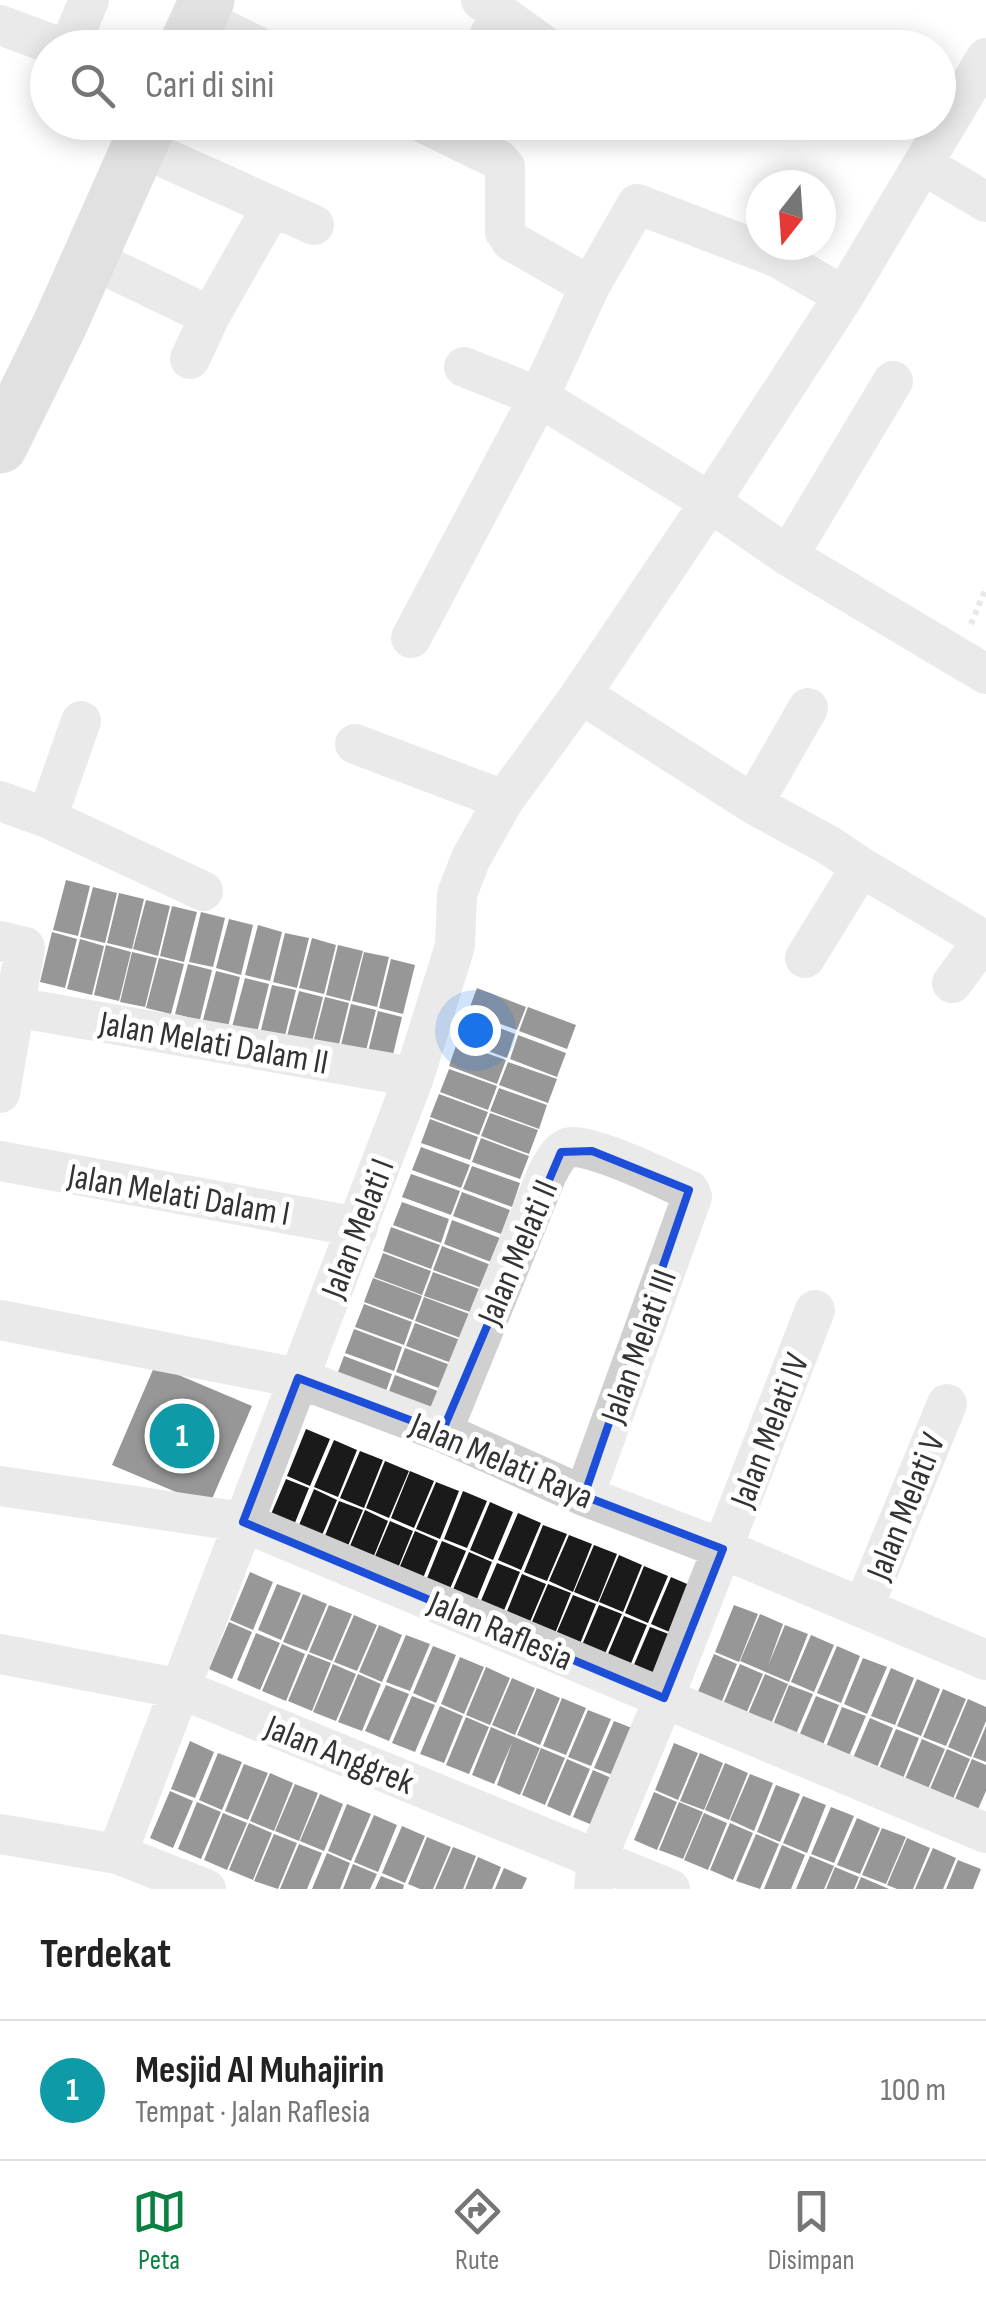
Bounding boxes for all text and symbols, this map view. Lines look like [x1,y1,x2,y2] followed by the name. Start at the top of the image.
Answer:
[30,30,956,140] search box
[65,58,120,113] icon: search
[145,63,274,108] text: Cari di sini
[746,170,836,260] north arrow
[95,1002,331,1085] street label: Jalan Melati Dalam II
[450,1005,501,1056] your location
[312,1153,405,1305] street label: Jalan Melati I
[64,1155,293,1236] street label: Jalan Melati Dalam I
[468,1174,568,1332] street label: Jalan Melati II
[592,1264,687,1430] street label: Jalan Melati III
[721,1347,820,1515] street label: Jalan Melati IV
[150,1398,214,1474] pin: 1
[403,1403,599,1519] street label: Jalan Melati Raya
[857,1427,955,1587] street label: Jalan Melati V
[421,1581,579,1681] street label: Jalan Raflesia
[258,1706,421,1805] street label: Jalan Anggrek
[40,1929,171,1980] text: Terdekat
[135,2048,384,2093] text: Mesjid Al Muhajirin
[66,2071,79,2110] text: 1
[881,2071,946,2110] text: 100 m
[135,2093,370,2132] text: Tempat · Jalan Raflesia
[132,2184,187,2277] tab: Peta
[450,2184,505,2277] tab: Rute
[768,2184,854,2277] tab: Disimpan

